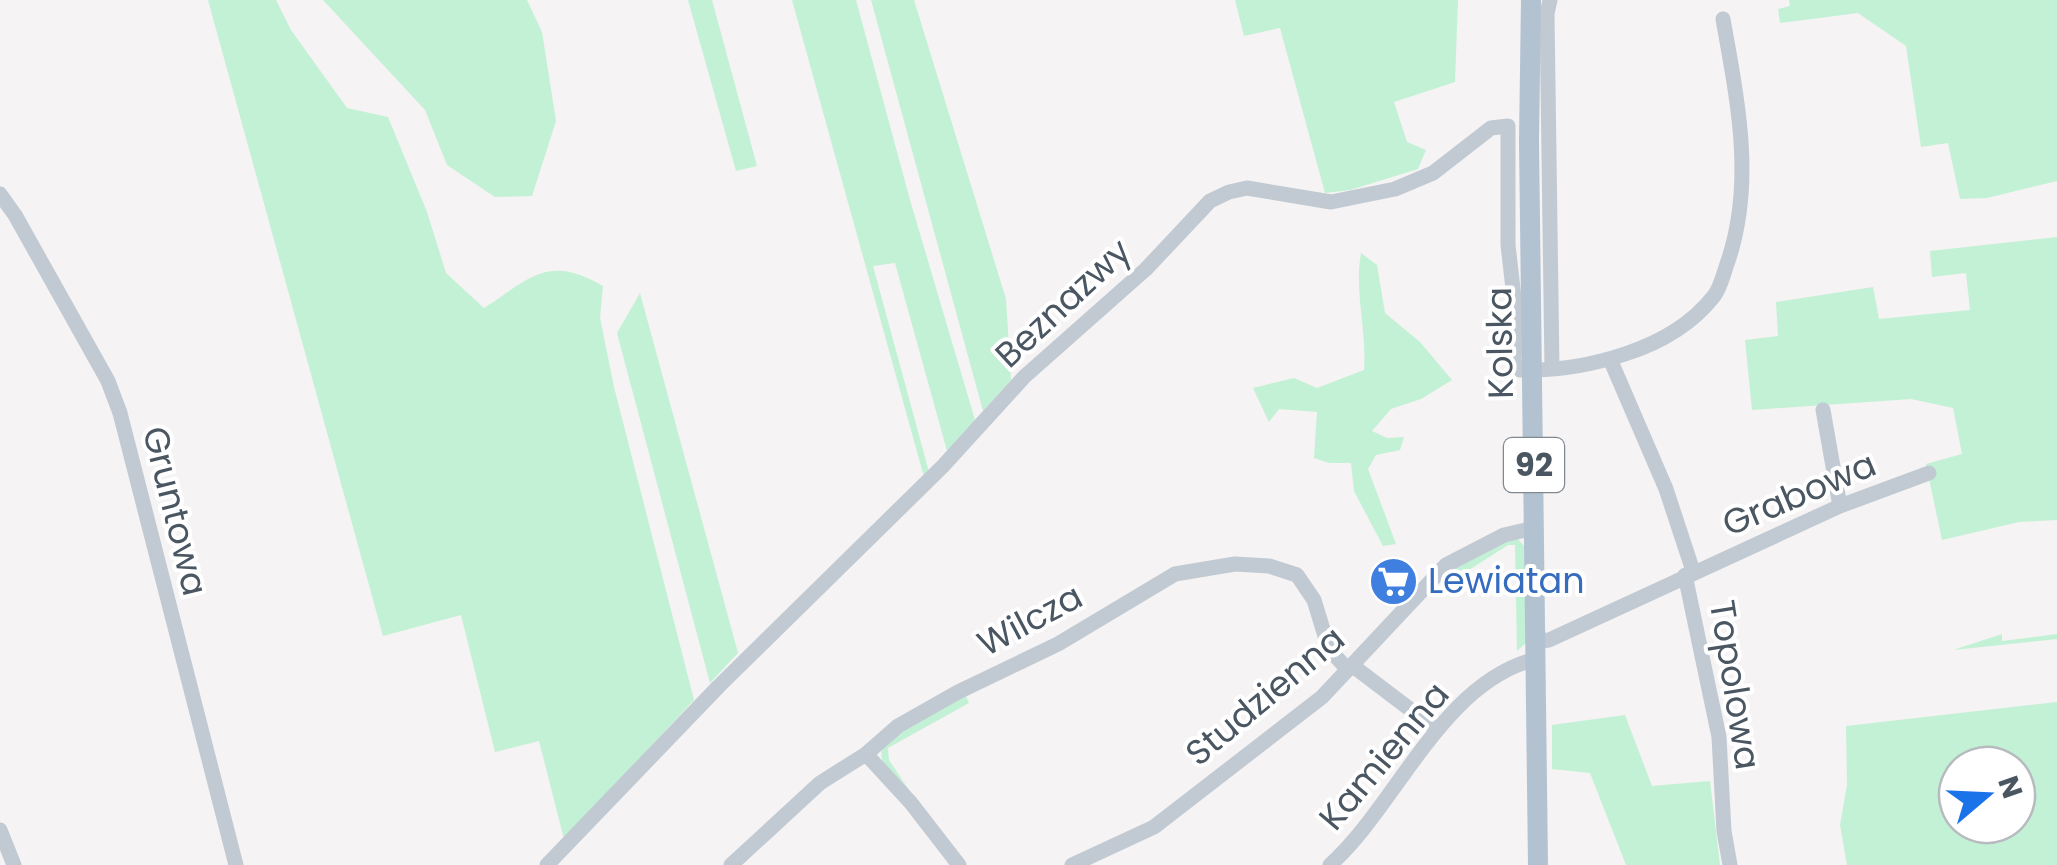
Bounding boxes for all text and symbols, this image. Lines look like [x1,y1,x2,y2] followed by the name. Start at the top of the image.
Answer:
[984,227,1142,378] street label: Beznazwy
[1474,287,1525,399] street label: Kolska
[131,421,220,601] street label: Gruntowa
[1504,438,1564,492] road number: 92
[1714,439,1883,548] street label: Grabowa
[1367,555,1419,607] supermarket icon: Lewiatan
[1428,556,1585,605] place label: Lewiatan
[969,572,1091,668] street label: Wilcza
[1698,597,1773,773] street label: Topolowa
[1175,614,1355,777] street label: Studzienna
[1307,671,1460,840] street label: Kamienna
[1937,745,2037,845] north arrow
[1988,771,2032,803] text: N

